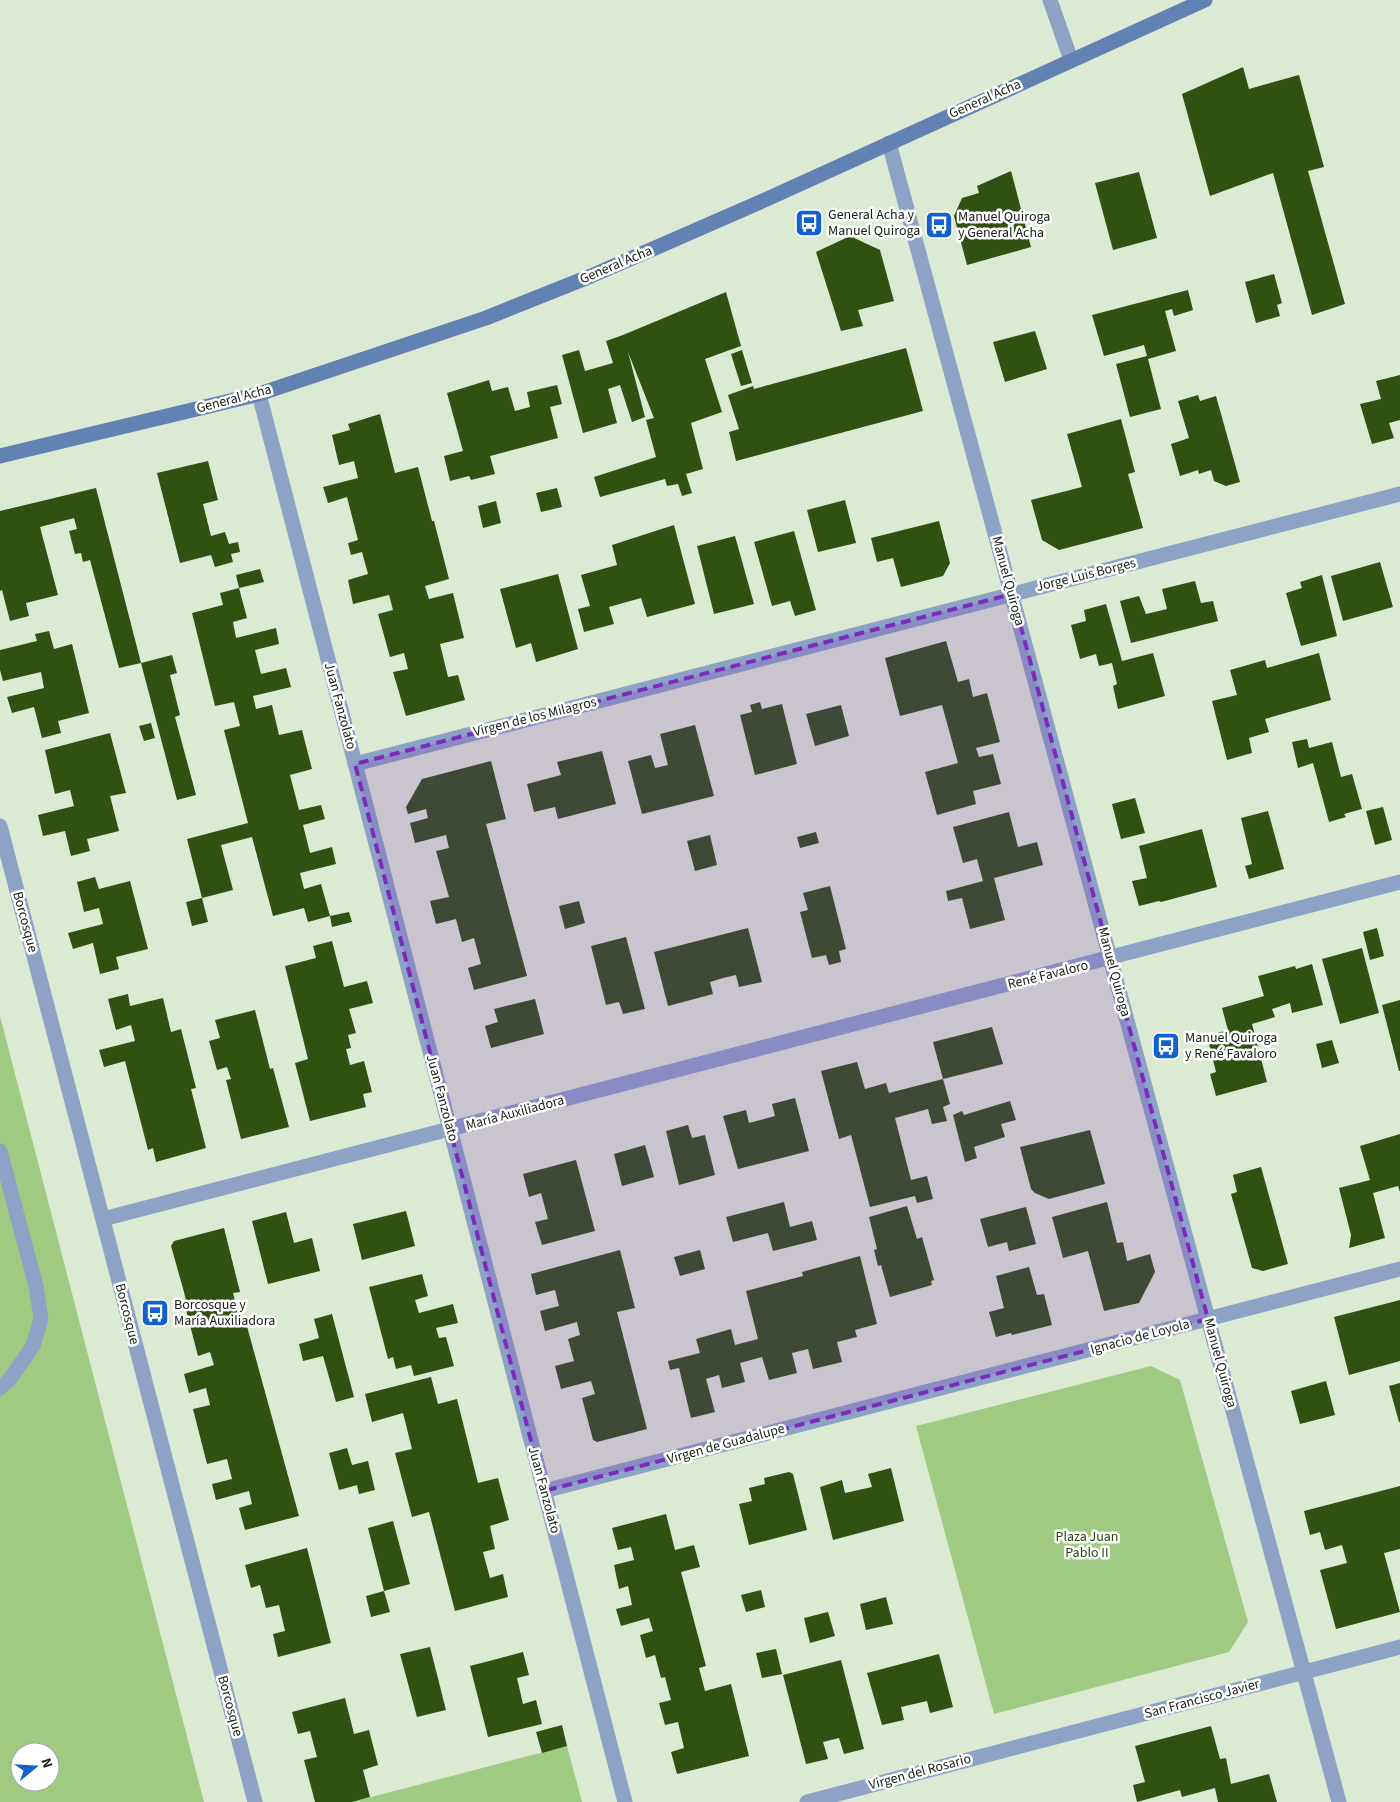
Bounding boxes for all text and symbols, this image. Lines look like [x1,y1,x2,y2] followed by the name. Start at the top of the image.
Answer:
[946,74,1024,124] street label: General Acha
[828,205,920,241] place label: General Acha y Manuel Quiroga
[958,207,1050,243] place label: Manuel Quiroga y General Acha
[794,208,824,238] bus stop icon: General Acha y Manuel Quiroga
[924,210,954,240] bus stop icon: Manuel Quiroga y General Acha
[577,241,655,289] street label: General Acha
[194,379,274,419] street label: General Acha
[986,534,1030,628] street label: Manuel Quiroga
[1034,553,1138,597] street label: Jorge Luis Borges
[319,660,361,752] street label: Juan Fanzolato
[471,692,599,742] street label: Virgen de los Milagros
[7,889,43,955] street label: Borcosque
[1092,925,1136,1019] street label: Manuel Quiroga
[1006,955,1090,995] street label: René Favaloro
[1185,1028,1277,1064] place label: Manuel Quiroga y René Favaloro
[1151,1031,1181,1061] bus stop icon: Manuel Quiroga y René Favaloro
[421,1052,463,1144] street label: Juan Fanzolato
[464,1090,566,1136] street label: María Auxiliadora
[110,1281,144,1347] street label: Borcosque
[174,1295,275,1331] place label: Borcosque y María Auxiliadora
[140,1298,170,1328] bus stop icon: Borcosque y María Auxiliadora
[1088,1314,1192,1360] street label: Ignacio de Loyola
[1198,1316,1242,1410] street label: Manuel Quiroga
[665,1419,787,1469] street label: Virgen de Guadalupe
[523,1444,565,1536] street label: Juan Fanzolato
[1055,1527,1119,1563] park label: Plaza Juan Pablo II
[212,1673,248,1739] street label: Borcosque
[1142,1674,1262,1724] street label: San Francisco Javier
[10,1742,60,1792] north arrow
[867,1749,973,1795] street label: Virgen del Rosario
[35,1756,57,1771] text: N

